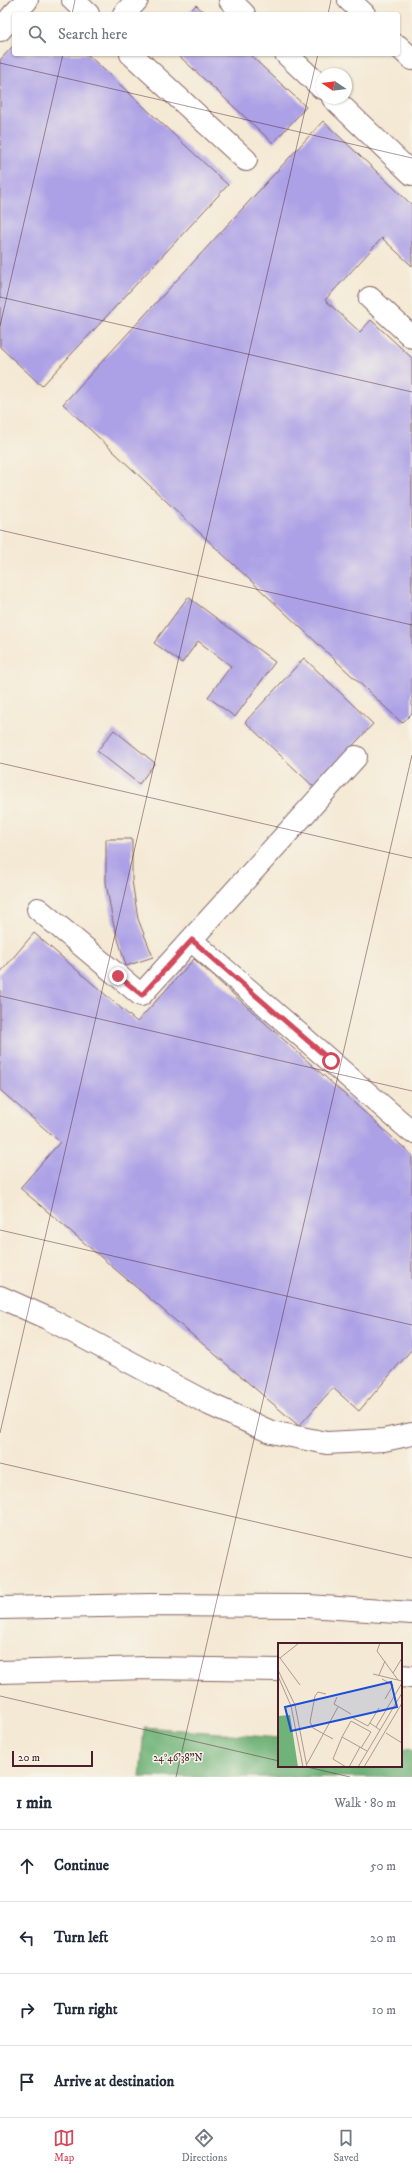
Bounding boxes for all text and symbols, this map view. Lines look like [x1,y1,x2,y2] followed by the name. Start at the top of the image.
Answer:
[12,12,400,56] search box
[26,23,48,45] icon: search
[58,25,127,44] text: Search here
[316,68,352,104] north arrow
[109,967,127,985] route end
[322,1052,340,1070] route start
[278,1643,402,1767] inset map
[12,1749,93,1768] scale bar
[18,1751,40,1765] text: 20 m
[153,1752,203,1764] text: 24°46'38"N
[16,1792,52,1814] text: 1 min
[334,1795,396,1811] text: Walk · 80 m
[16,1855,38,1877] icon: ahead
[54,1856,109,1875] text: Continue
[370,1858,396,1874] text: 50 m
[16,1927,38,1949] icon: left
[54,1928,108,1947] text: Turn left
[370,1930,396,1946] text: 20 m
[16,1999,38,2021] icon: right
[54,2000,117,2019] text: Turn right
[372,2002,396,2018] text: 10 m
[16,2071,38,2093] icon: arrive
[54,2072,174,2091] text: Arrive at destination
[53,2127,75,2165] tab: Map
[182,2127,227,2165] tab: Directions
[334,2127,359,2165] tab: Saved

